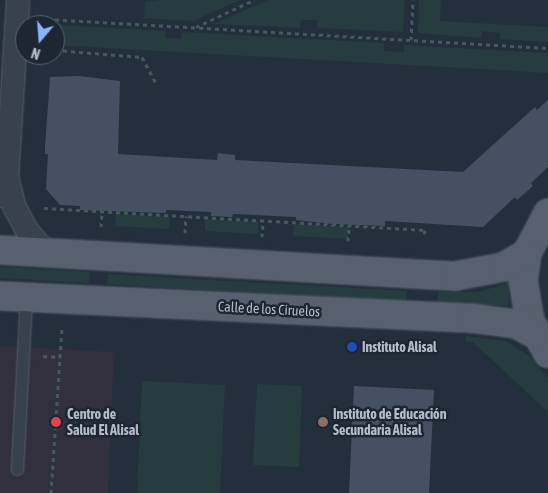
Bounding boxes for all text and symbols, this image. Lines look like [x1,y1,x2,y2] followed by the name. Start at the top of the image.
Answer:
[15,15,65,65] north arrow
[29,44,42,62] text: N
[218,298,320,320] street label: Calle de los Ciruelos
[362,339,437,355] place label: Instituto Alisal
[346,341,358,353] marker: Instituto Alisal
[67,406,139,438] place label: Centro de Salud El Alisal
[333,406,446,438] place label: Instituto de Educación Secundaria Alisal
[49,415,63,429] marker: Centro de Salud El Alisal
[317,416,329,428] marker: Instituto de Educación Secundaria Alisal

